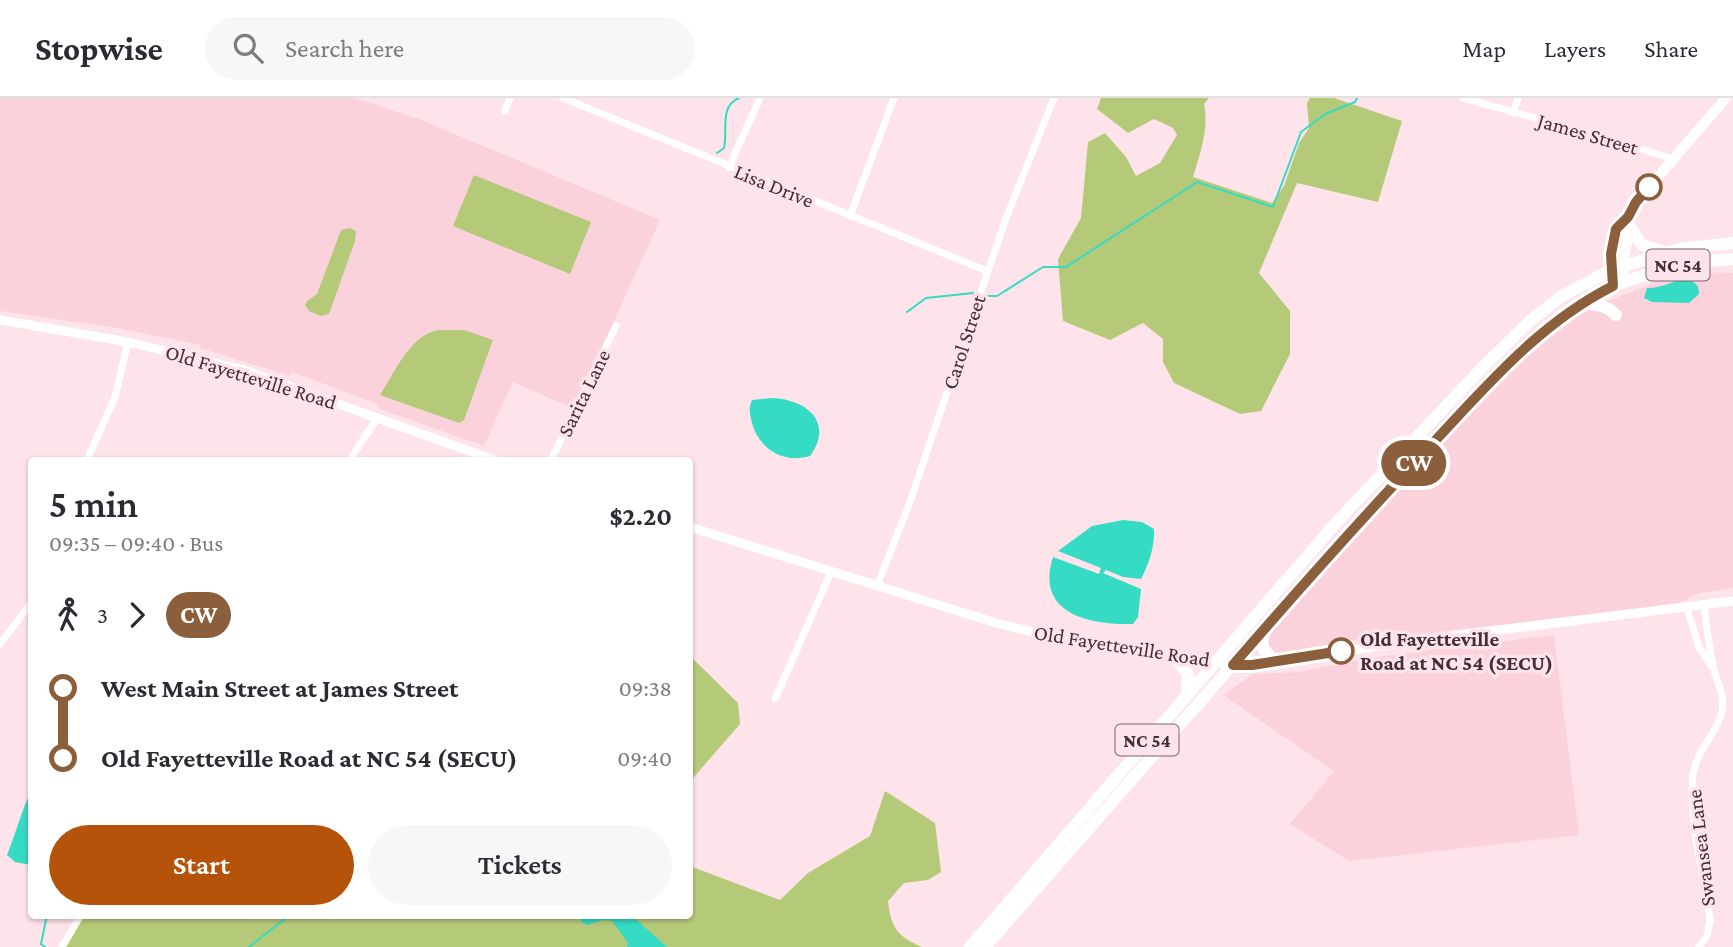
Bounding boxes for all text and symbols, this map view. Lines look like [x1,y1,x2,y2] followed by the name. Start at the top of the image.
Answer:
[205,17,695,80] search box
[229,29,267,67] icon: search
[35,30,163,67] text: Stopwise
[285,34,404,63] text: Search here
[1462,35,1506,62] text: Map
[1544,35,1606,62] text: Layers
[1644,35,1698,62] text: Share
[1533,108,1642,160] street label: James Street
[731,159,817,213] street label: Lisa Drive
[1636,174,1662,200] unlabelled marker
[1646,250,1710,280] road number: NC 54
[937,291,991,392] street label: Carol Street
[162,340,340,414] street label: Old Fayetteville Road
[553,346,615,440] street label: Sarita Lane
[1382,440,1446,486] line badge: CW
[1395,449,1433,476] text: CW
[49,483,138,525] text: 5 min
[609,502,672,531] text: $2.20
[49,530,223,556] text: 09:35 – 09:40 · Bus
[49,596,87,634] icon: walk
[118,596,156,634] icon: forward
[180,601,217,628] text: CW
[97,602,108,628] text: 3
[1032,620,1212,672] street label: Old Fayetteville Road
[1360,627,1553,675] place label: Old Fayetteville Road at NC 54 (SECU)
[1328,638,1354,664] marker: Old Fayetteville Road at NC 54 (SECU)
[101,674,458,703] text: West Main Street at James Street
[619,675,672,701] text: 09:38
[1116,724,1178,755] road number: NC 54
[101,744,518,773] text: Old Fayetteville Road at NC 54 (SECU)
[617,745,672,771] text: 09:40
[1682,788,1720,908] street label: Swansea Lane
[49,825,354,905] button: Start
[368,825,672,905] button: Tickets

